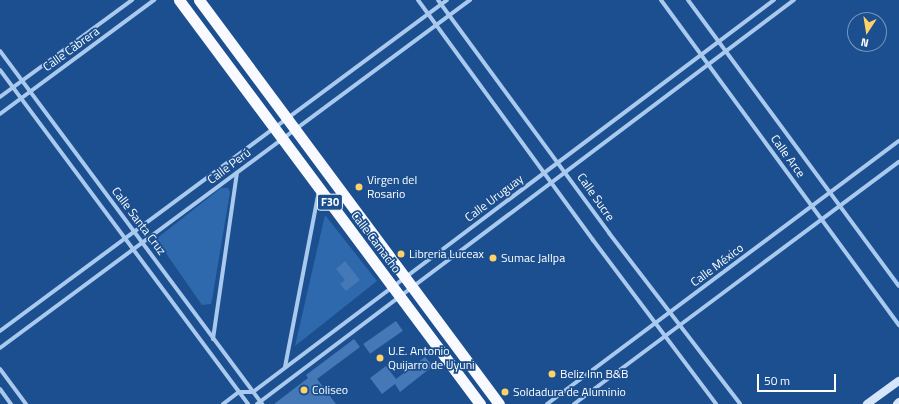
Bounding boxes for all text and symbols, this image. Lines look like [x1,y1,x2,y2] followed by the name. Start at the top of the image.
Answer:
[847,12,887,52] north arrow
[40,24,102,74] street label: Calle Cabrera
[859,34,870,51] text: N
[768,132,808,180] street label: Calle Arce
[205,145,253,187] street label: Calle Perú
[574,170,618,224] street label: Calle Sucre
[462,171,526,225] street label: Calle Uruguay
[367,173,417,201] place label: Virgen del Rosario
[354,182,364,192] marker: Virgen del Rosario
[109,184,169,258] street label: Calle Santa Cruz
[316,193,344,211] road number: F30
[348,208,404,276] street label: Calle Camacho
[688,240,746,290] street label: Calle México
[409,247,484,261] place label: Libreria Luceax
[396,249,406,259] marker: Libreria Luceax
[501,251,565,265] place label: Sumac Jallpa
[488,253,498,263] marker: Sumac Jallpa
[388,344,475,372] place label: U.E. Antonio Quijarro de Uyuni
[375,353,385,363] marker: U.E. Antonio Quijarro de Uyuni
[759,366,838,392] scale bar
[560,367,628,381] place label: Beliz Inn B&B
[547,369,557,379] marker: Beliz Inn B&B
[764,371,790,390] text: 50 m
[312,383,348,397] place label: Coliseo
[299,385,309,395] marker: Coliseo
[513,385,626,399] place label: Soldadura de Aluminio
[500,387,510,397] marker: Soldadura de Aluminio

